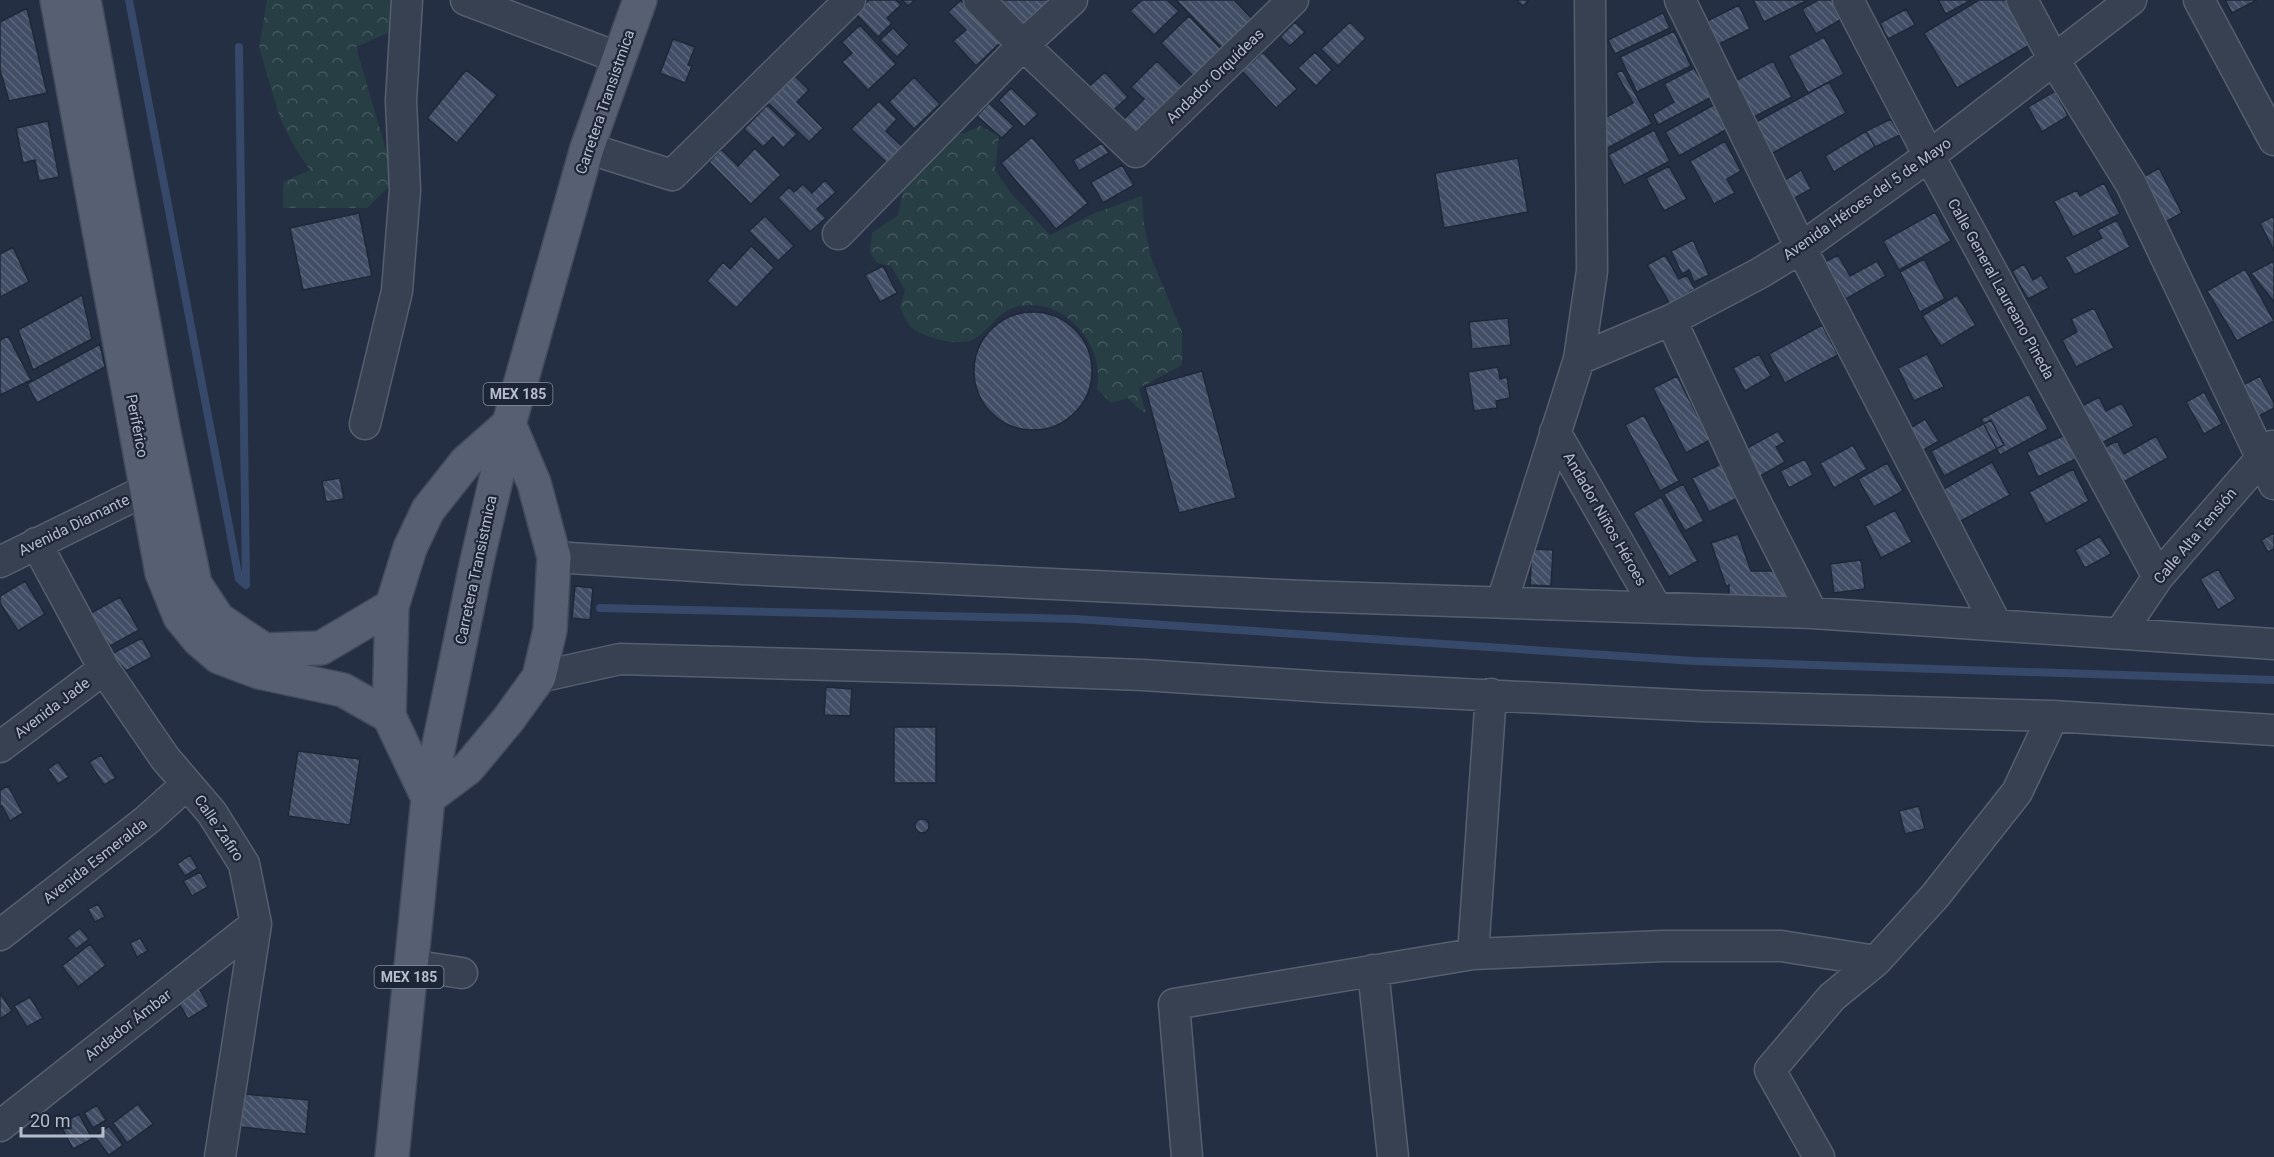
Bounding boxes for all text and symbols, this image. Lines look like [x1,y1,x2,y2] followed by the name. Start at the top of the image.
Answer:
[1162,25,1268,127] street label: Andador Orquídeas
[572,27,638,177] street label: Carretera Transistmica
[1779,134,1955,264] street label: Avenida Héroes del 5 de Mayo
[1944,196,2058,382] street label: Calle General Laureano Pineda
[484,383,552,405] road number: MEX 185
[122,393,152,459] street label: Periférico
[1559,449,1651,589] street label: Andador Niños Héroes
[2150,484,2240,588] street label: Calle Alta Tensión
[16,490,132,560] street label: Avenida Diamante
[451,494,501,646] street label: Carretera Transistmica
[11,674,93,742] street label: Avenida Jade
[190,792,248,864] street label: Calle Zafiro
[39,815,151,907] street label: Avenida Esmeralda
[374,966,444,988] road number: MEX 185
[81,986,175,1064] street label: Andador Ámbar
[21,1100,104,1138] scale bar
[30,1110,70,1131] text: 20 m

